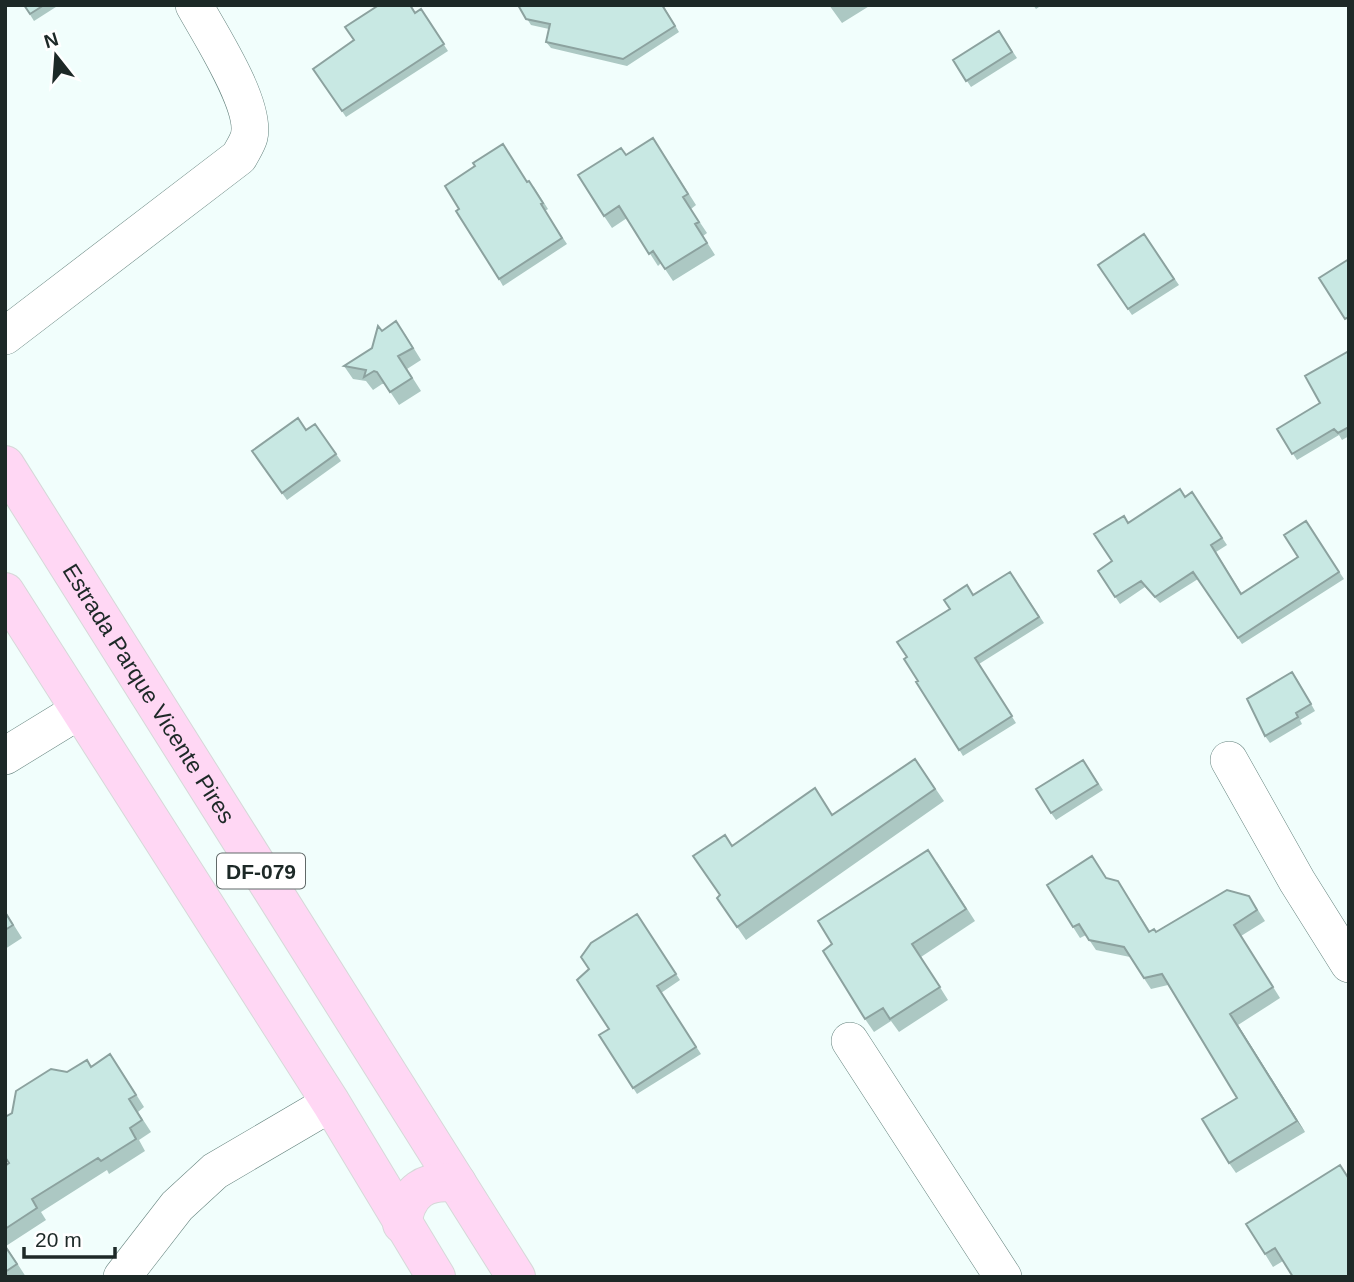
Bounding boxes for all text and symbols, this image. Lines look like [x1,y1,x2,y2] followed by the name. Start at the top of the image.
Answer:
[21,21,91,91] north arrow
[42,28,61,52] text: N
[58,559,240,828] street label: Estrada Parque Vicente Pires
[217,854,305,888] road number: DF-079
[24,1216,116,1260] scale bar
[35,1228,82,1251] text: 20 m

